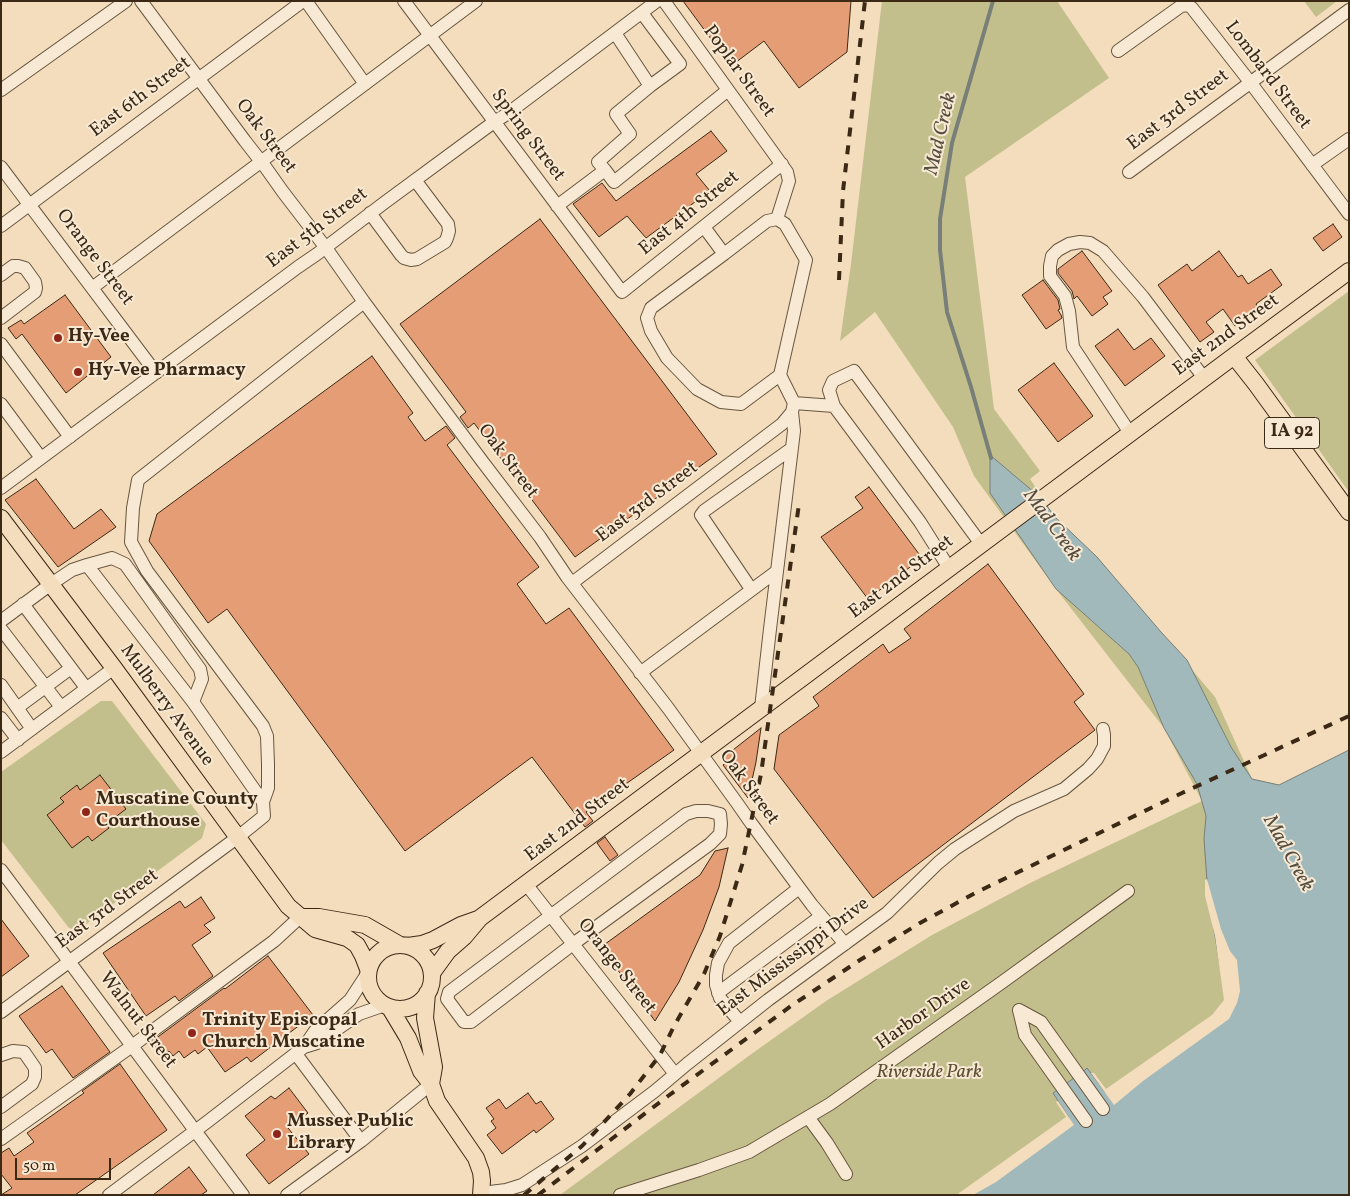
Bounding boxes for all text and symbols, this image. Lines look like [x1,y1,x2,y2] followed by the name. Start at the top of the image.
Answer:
[1219,17,1315,135] street label: Lombard Street
[697,22,779,122] street label: Poplar Street
[86,53,196,143] street label: East 6th Street
[1124,65,1234,157] street label: East 3rd Street
[485,85,569,187] street label: Spring Street
[921,91,963,177] water label: Mad Creek
[230,95,300,179] street label: Oak Street
[635,167,745,261] street label: East 4th Street
[263,184,373,274] street label: East 5th Street
[50,205,138,311] street label: Orange Street
[1170,290,1284,382] street label: East 2nd Street
[68,327,130,349] place label: Hy-Vee
[52,332,64,344] marker: Hy-Vee
[88,361,246,383] place label: Hy-Vee Pharmacy
[72,366,84,378] marker: Hy-Vee Pharmacy
[1264,418,1320,448] road number: IA 92
[472,420,542,504] street label: Oak Street
[593,457,703,549] street label: East 3rd Street
[1017,485,1085,567] water label: Mad Creek
[845,531,959,625] street label: East 2nd Street
[114,641,218,771] street label: Mulberry Avenue
[713,746,783,830] street label: Oak Street
[521,774,635,868] street label: East 2nd Street
[96,790,258,834] place label: Muscatine County Courthouse
[80,806,92,818] marker: Muscatine County Courthouse
[1256,812,1318,896] water label: Mad Creek
[52,865,164,955] street label: East 3rd Street
[713,893,875,1023] street label: East Mississippi Drive
[572,915,660,1019] street label: Orange Street
[93,968,181,1074] street label: Walnut Street
[872,974,976,1056] street label: Harbor Drive
[202,1011,365,1055] place label: Trinity Episcopal Church Muscatine
[186,1027,198,1039] marker: Trinity Episcopal Church Muscatine
[876,1063,982,1085] park label: Riverside Park
[287,1112,413,1156] place label: Musser Public Library
[271,1128,283,1140] marker: Musser Public Library
[18,1148,114,1180] scale bar
[23,1156,55,1177] text: 50 m

